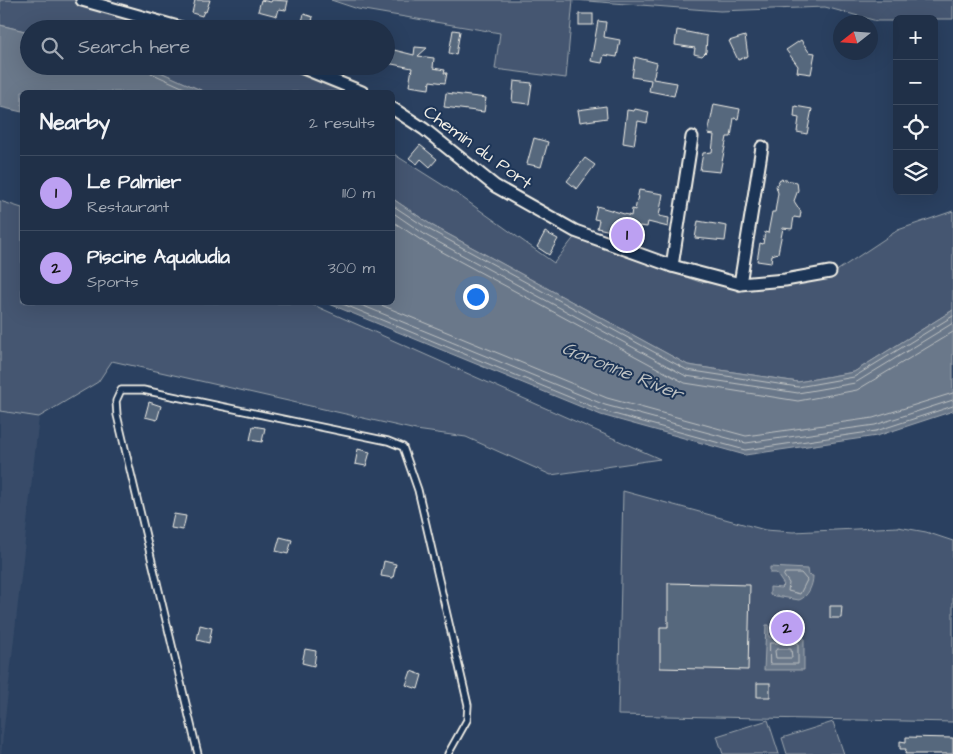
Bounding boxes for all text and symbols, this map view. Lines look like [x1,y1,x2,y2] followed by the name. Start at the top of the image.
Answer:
[833,15,878,60] north arrow
[893,15,938,195] map controls
[893,15,938,60] button: +
[20,20,395,75] search box
[38,34,66,62] icon: search
[78,34,190,61] text: Search here
[893,60,938,105] button: −
[418,99,538,196] street label: Chemin du Port
[893,105,938,150] button: locate
[40,108,110,137] text: Nearby
[309,112,375,134] text: 2 results
[893,150,938,195] button: layers
[87,169,181,196] text: Le Palmier
[55,182,57,204] text: 1
[342,182,375,204] text: 110 m
[87,196,169,218] text: Restaurant
[611,216,643,254] pin: 1
[87,244,230,271] text: Piscine Aqualudia
[51,257,61,279] text: 2
[328,257,375,279] text: 300 m
[87,271,139,293] text: Sports
[463,284,489,310] your location
[558,335,689,409] water label: Garonne River
[771,609,803,647] pin: 2

